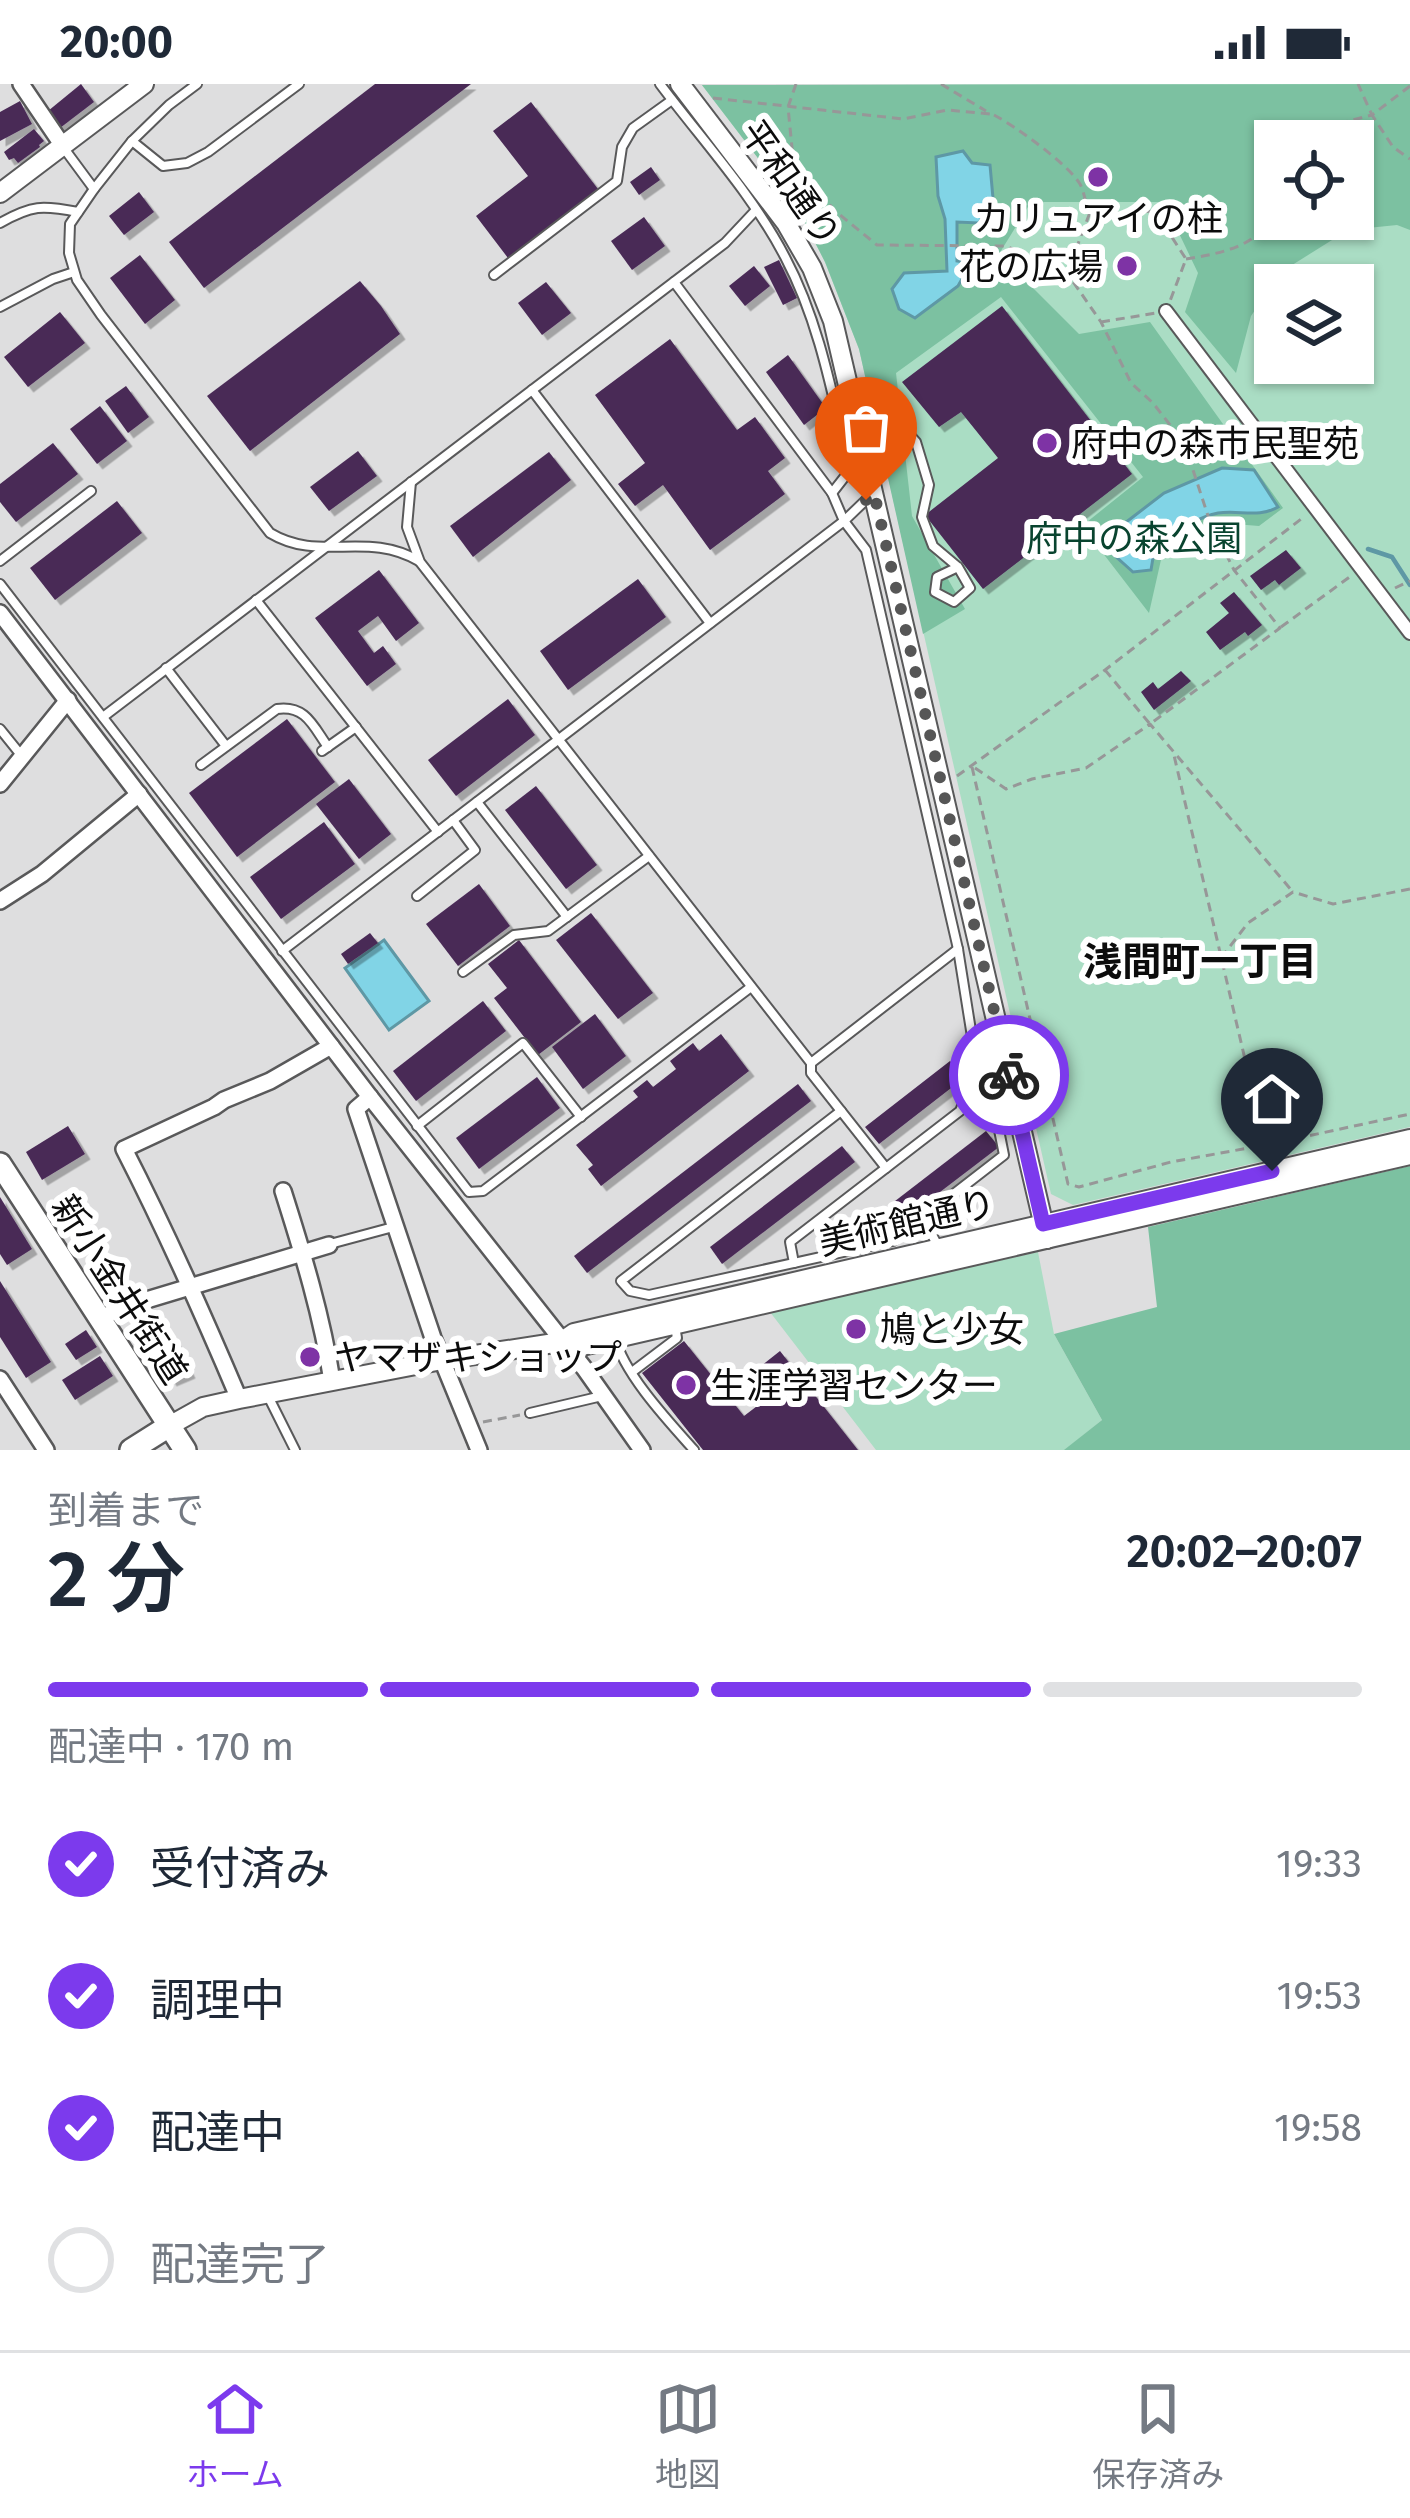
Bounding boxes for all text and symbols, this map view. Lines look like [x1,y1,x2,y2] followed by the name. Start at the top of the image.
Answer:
[60,15,173,69] text: 20:00
[731,112,850,255] street label: 平和通り
[1254,120,1374,384] map controls
[1254,120,1374,240] button: locate
[1085,164,1111,190] marker: カリュアイの柱
[973,197,1223,241] place label: カリュアイの柱
[959,245,1103,289] place label: 花の広場
[1114,253,1140,279] marker: 花の広場
[1254,264,1374,384] button: layers
[815,377,917,500] pin
[833,395,899,461] icon: bag
[1071,422,1359,466] place label: 府中の森市民聖苑
[1034,430,1060,456] marker: 府中の森市民聖苑
[1026,517,1242,561] park label: 府中の森公園
[1083,939,1317,985] district label: 浅間町一丁目
[949,1015,1069,1135] courier
[976,1042,1042,1108] icon: bike
[1221,1048,1323,1171] pin
[1239,1066,1305,1132] icon: home
[815,1181,1000,1265] street label: 美術館通り
[42,1187,196,1392] street label: 新小金井街道
[880,1308,1024,1352] place label: 鳩と少女
[843,1316,869,1342] marker: 鳩と少女
[334,1336,622,1380] place label: ヤマザキショップ
[297,1344,323,1370] marker: ヤマザキショップ
[710,1364,998,1408] place label: 生涯学習センター
[673,1372,699,1398] marker: 生涯学習センター
[48,1488,204,1534] text: 到着まで
[1127,1525,1362,1579] text: 20:02–20:07
[48,1533,185,1627] text: 2 分
[48,1724,294,1770] text: 配達中 · 170 m
[48,1831,114,1897] icon: check
[1276,1841,1362,1887] text: 19:33
[150,1842,330,1896] text: 受付済み
[48,1963,114,2029] icon: check
[1276,1973,1362,2019] text: 19:53
[150,1974,285,2028] text: 調理中
[48,2095,114,2161] icon: check
[1274,2105,1362,2151] text: 19:58
[150,2106,285,2160] text: 配達中
[150,2238,330,2292] text: 配達完了
[186,2376,284,2496] tab: ホーム
[655,2376,721,2496] tab: 地図
[1092,2376,1224,2496] tab: 保存済み

